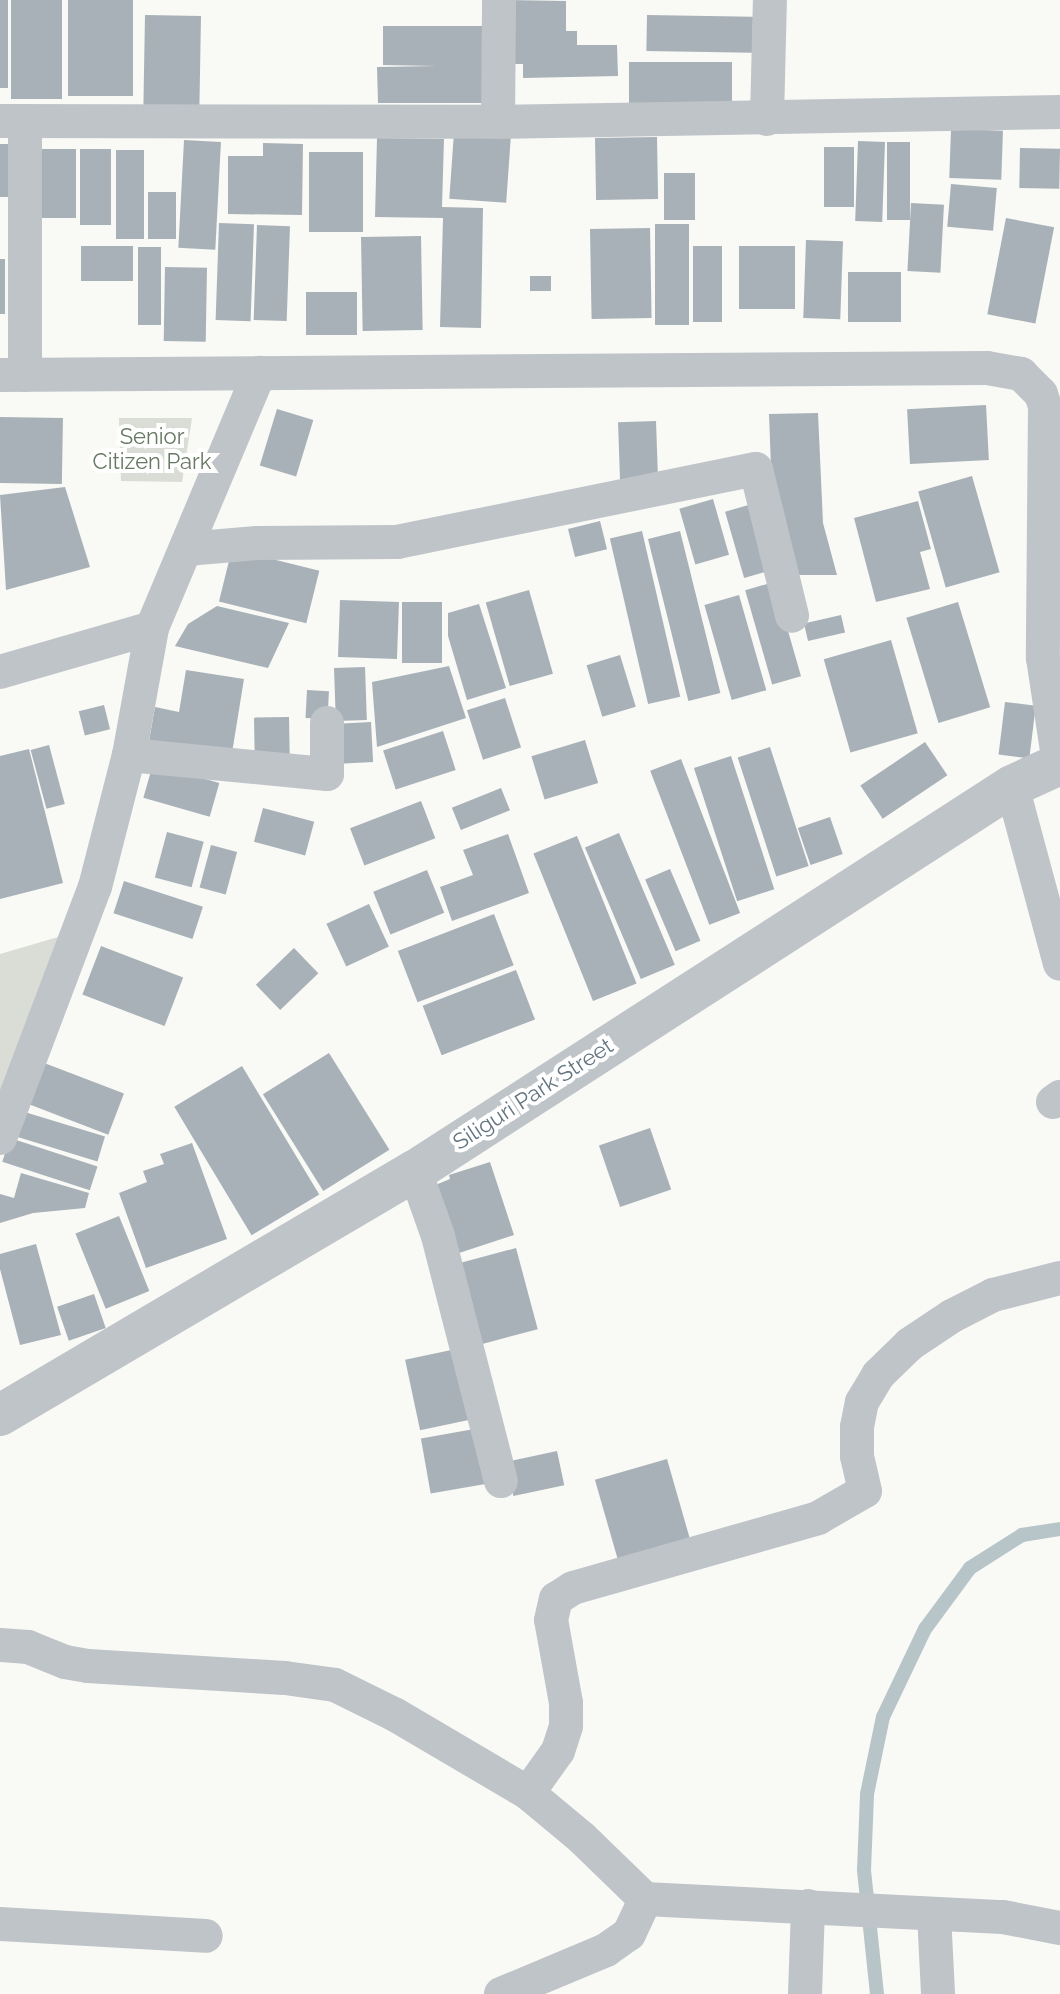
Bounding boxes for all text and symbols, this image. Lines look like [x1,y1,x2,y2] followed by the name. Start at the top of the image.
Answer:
[93,423,211,474] park label: Senior Citizen Park
[448,1032,618,1156] street label: Siliguri Park Street

